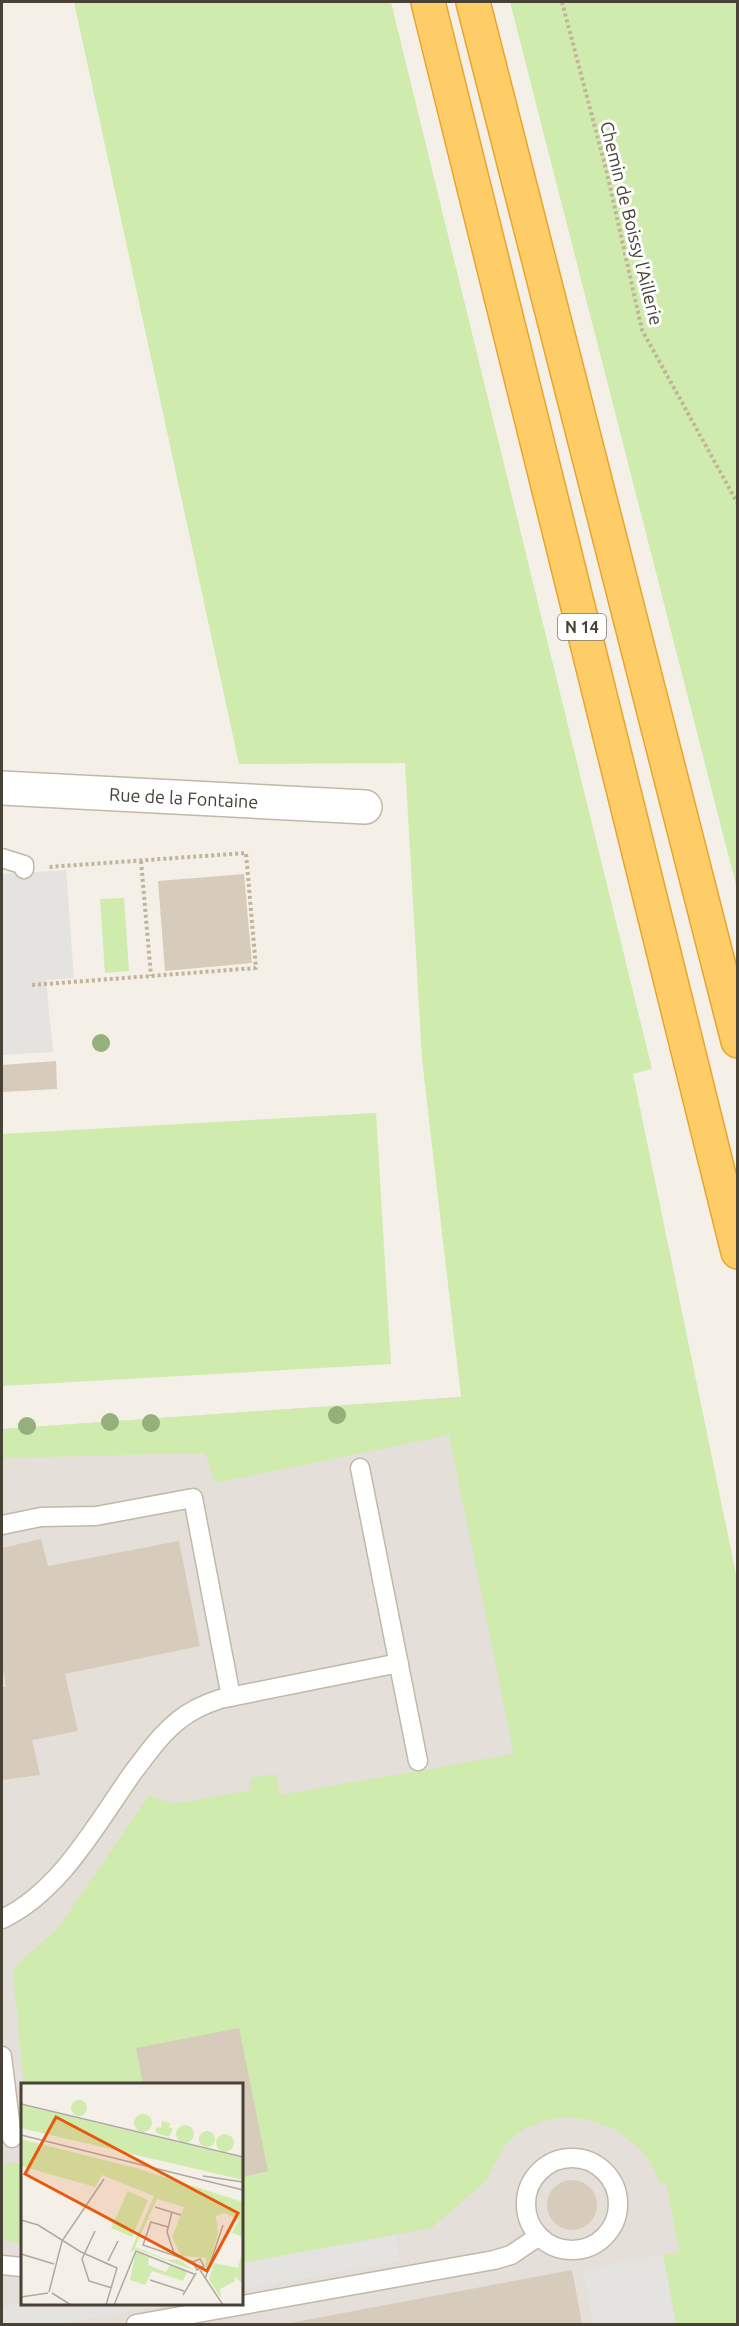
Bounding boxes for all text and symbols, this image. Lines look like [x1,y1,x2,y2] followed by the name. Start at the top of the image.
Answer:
[597,119,667,327] street label: Chemin de Boissy l'Aillerie
[558,614,606,640] road number: N 14
[109,784,259,811] street label: Rue de la Fontaine
[21,2083,243,2305] inset map

